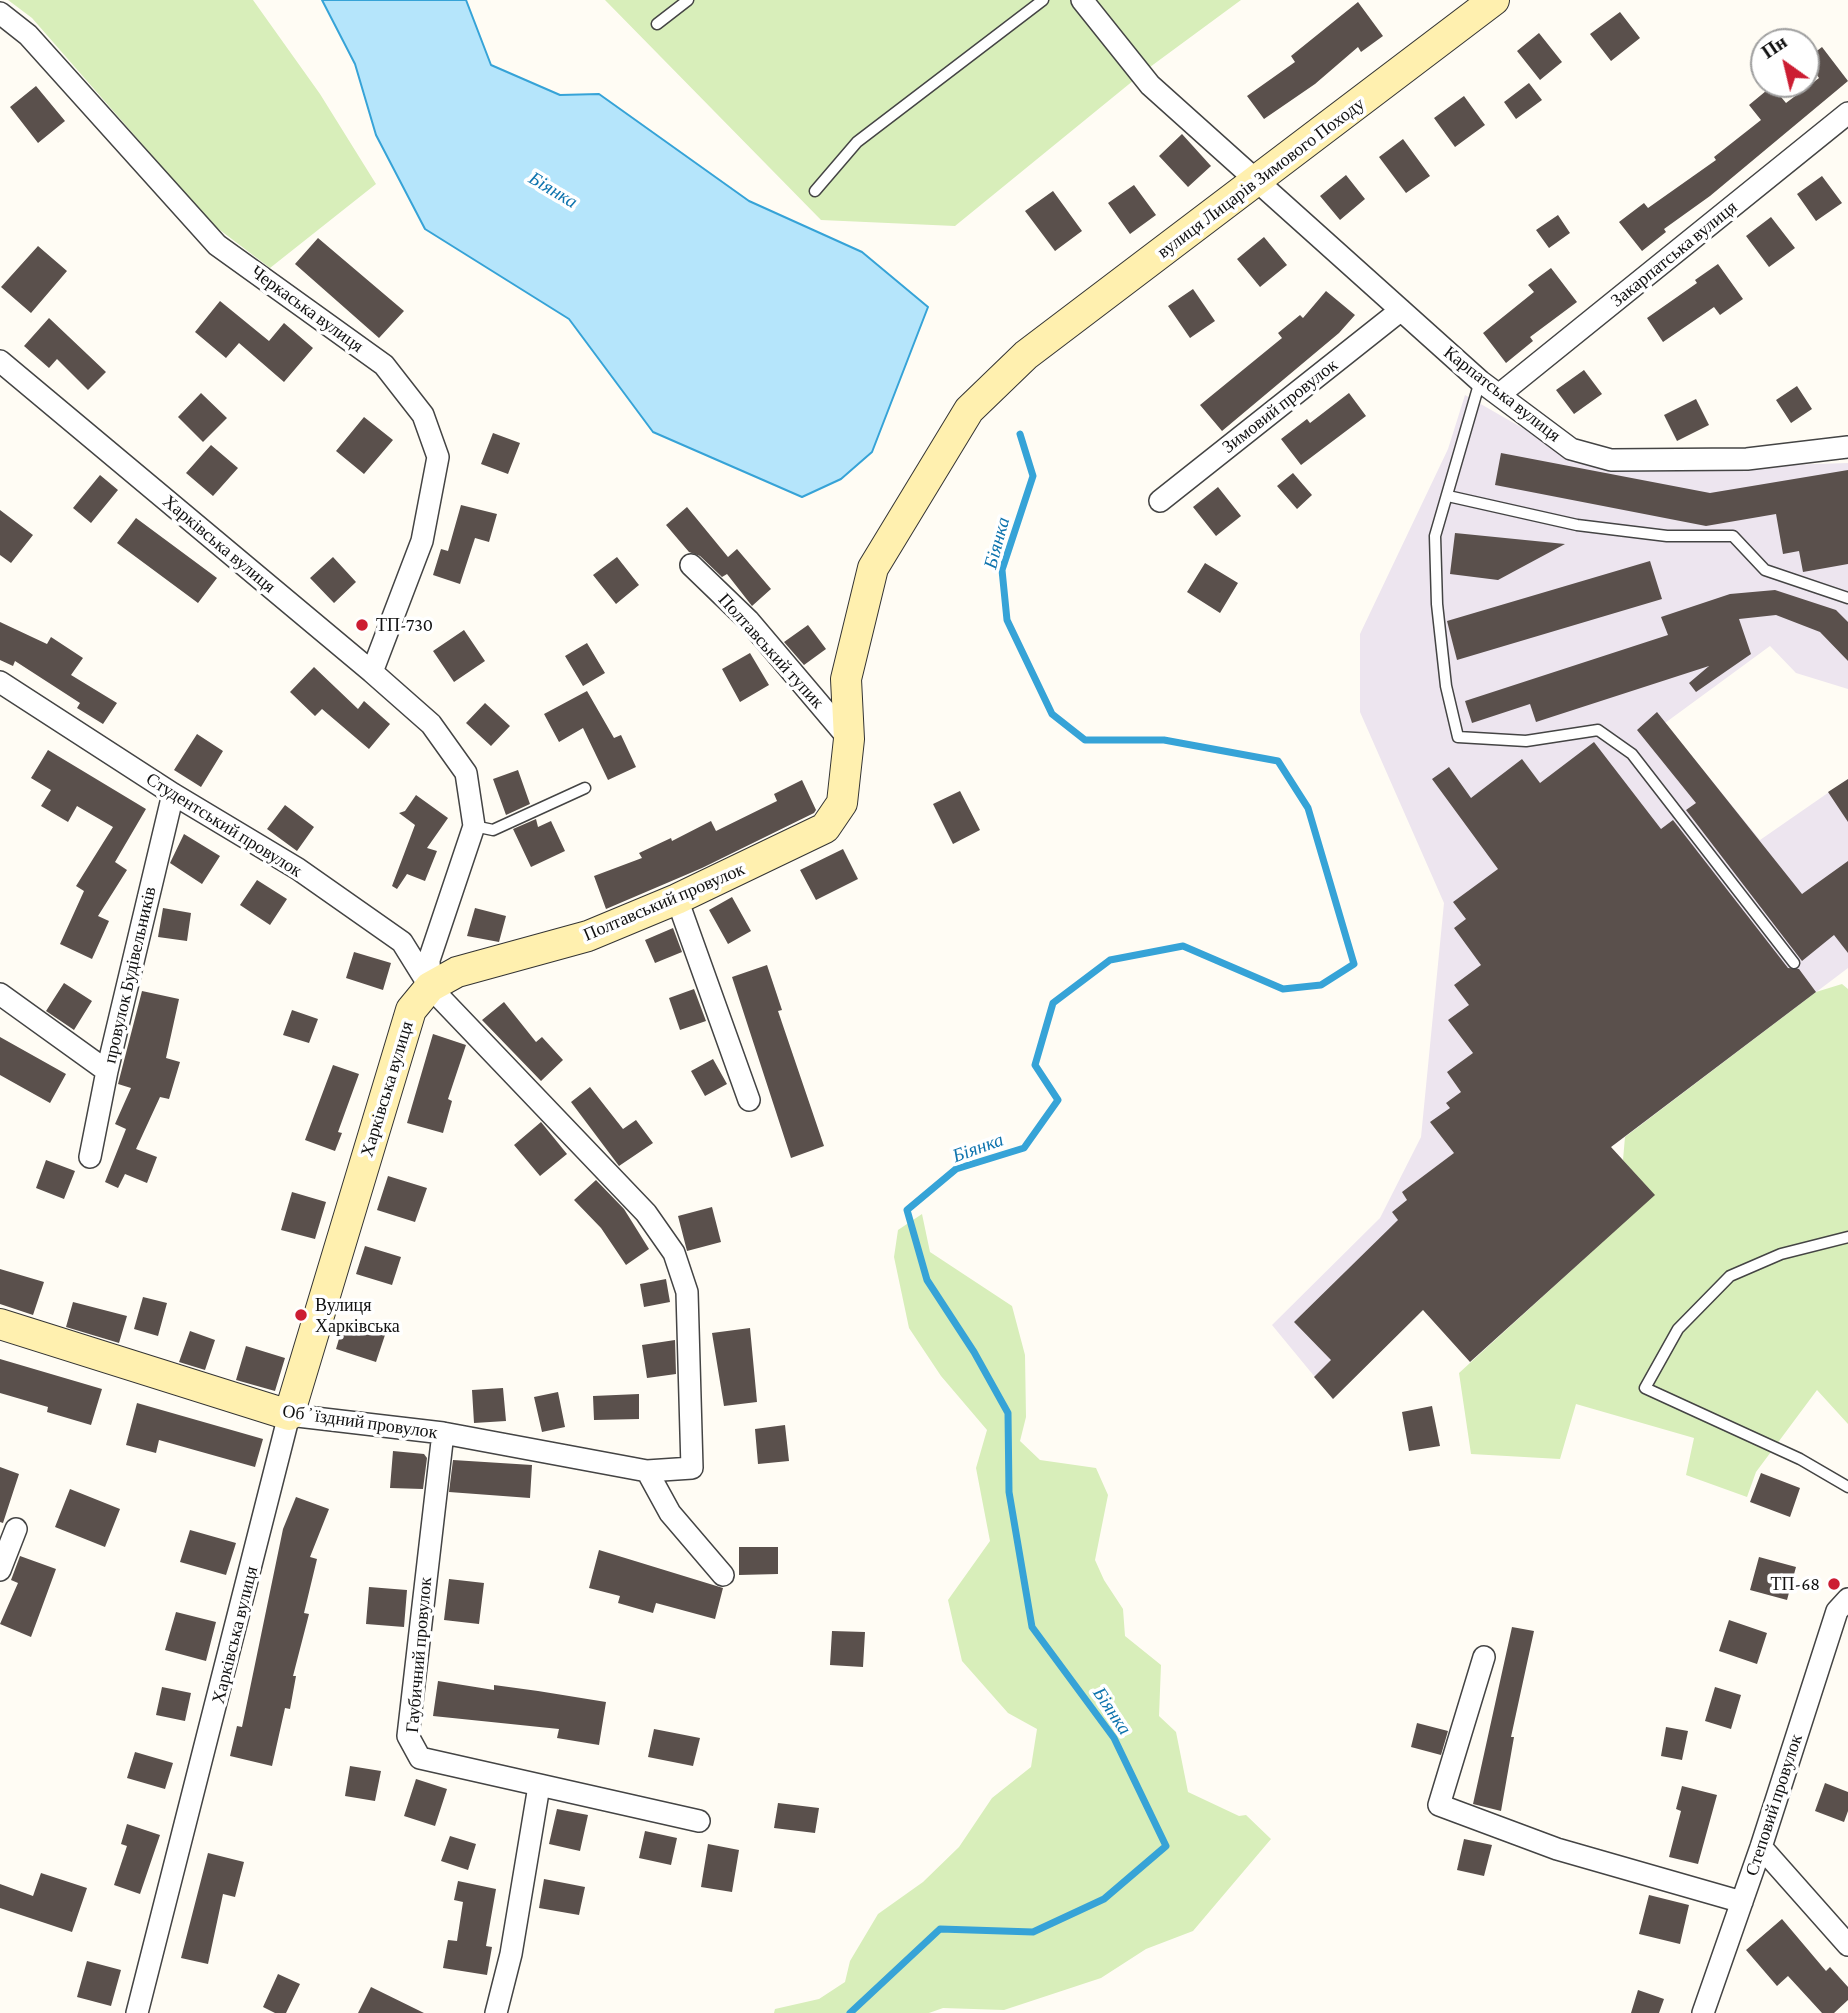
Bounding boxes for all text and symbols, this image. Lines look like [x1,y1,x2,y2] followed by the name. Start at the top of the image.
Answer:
[1750,28,1820,98] north arrow
[1758,31,1791,63] text: Пн
[1153,93,1369,263] street label: вулиця Лицарів Зимового Походу
[525,167,581,213] water label: Біянка
[1606,196,1742,312] street label: Закарпатська вулиця
[247,261,367,357] street label: Черкаська вулиця
[1439,342,1565,446] street label: Карпатська вулиця
[1218,354,1342,458] street label: Зимовий провулок
[158,490,280,598] street label: Харківська вулиця
[979,515,1015,571] water label: Біянка
[714,589,828,713] street label: Полтавський тупик
[376,614,433,636] place label: ТП-730
[354,617,370,633] marker: ТП-730
[142,768,306,882] street label: Студентський провулок
[580,858,748,946] street label: Полтавський провулок
[99,884,161,1066] street label: провулок Будівельників
[356,1019,418,1159] street label: Харківська вулиця
[949,1128,1007,1168] water label: Біянка
[315,1294,400,1336] place label: Вулиця Харківська
[293,1307,309,1323] marker: Вулиця Харківська
[281,1400,439,1444] street label: Обʼїздний провулок
[207,1564,263,1706] street label: Харківська вулиця
[1771,1573,1820,1595] place label: ТП-68
[401,1576,437,1734] street label: Гаубичний провулок
[1826,1576,1842,1592] marker: ТП-68
[1088,1683,1136,1739] water label: Біянка
[1741,1731,1807,1879] street label: Степовий провулок

